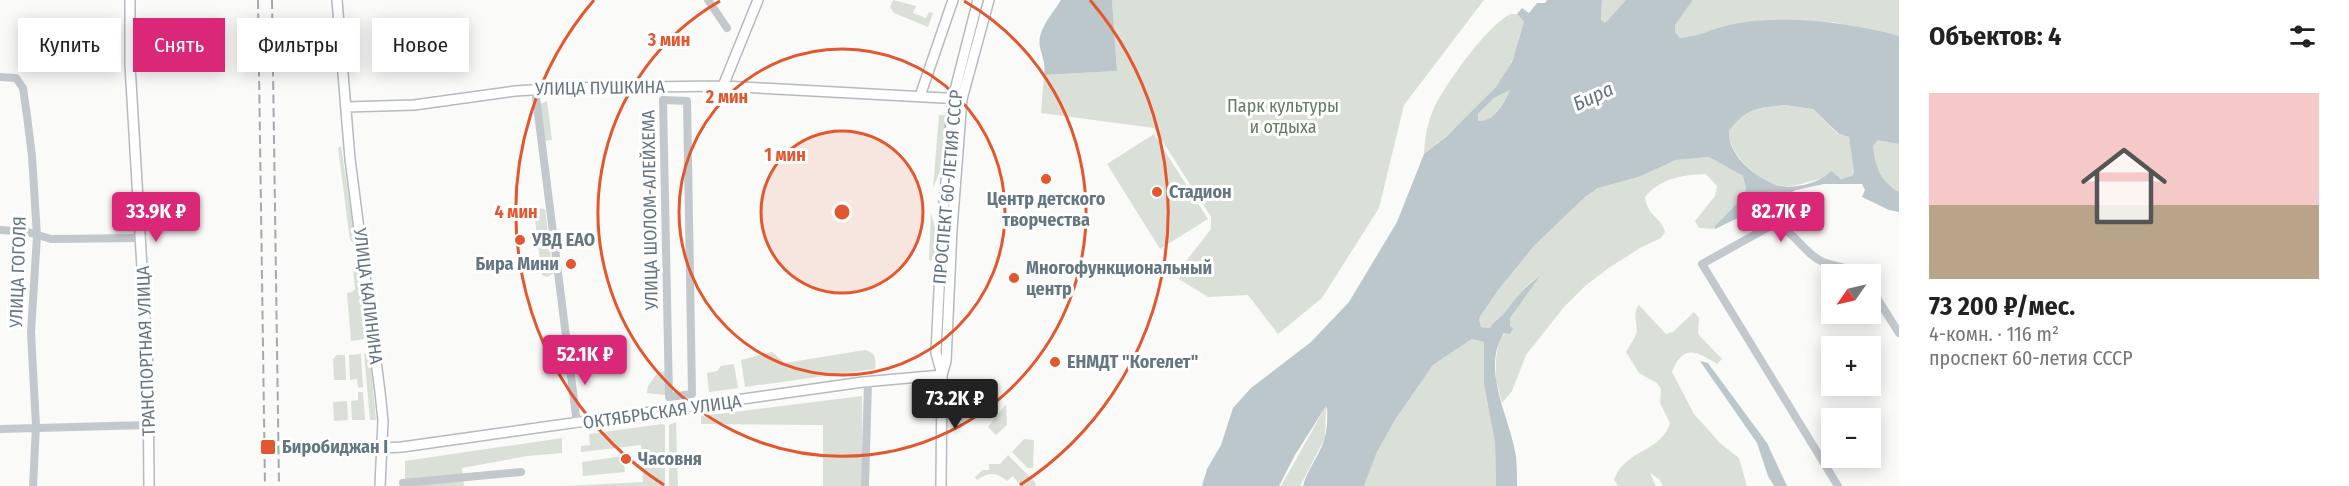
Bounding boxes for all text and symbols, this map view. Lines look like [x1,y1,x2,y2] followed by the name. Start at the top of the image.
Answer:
[18,18,121,72] chip: Купить
[133,18,225,72] chip: Снять
[237,18,360,72] chip: Фильтры
[372,18,469,72] chip: Новое
[2286,20,2319,53] icon: filters
[1929,21,2061,52] text: Объектов: 4
[647,29,690,51] text: 3 мин
[534,76,666,100] street label: УЛИЦА ПУШКИНА
[1569,76,1617,116] water label: Бира
[705,86,748,108] text: 2 мин
[929,89,967,285] street label: ПРОСПЕКТ 60-ЛЕТИЯ СССР
[1227,95,1339,138] park label: Парк культуры и отдыха
[637,109,663,311] street label: УЛИЦА ШОЛОМ-АЛЕЙХЕМА
[2070,132,2178,240] icon: home
[764,144,806,166] text: 1 мин
[1039,172,1053,186] marker: Центр детского творчества
[1169,181,1232,203] place label: Стадион
[1150,185,1164,199] marker: Стадион
[987,188,1106,231] place label: Центр детского творчества
[101,192,211,243] pin: 33.9K ₽
[1726,192,1836,243] pin: 82.7K ₽
[126,199,186,223] text: 33.9K ₽
[1751,199,1811,223] text: 82.7K ₽
[494,201,538,223] text: 4 мин
[832,202,852,222] centre of rings
[5,216,31,329] street label: УЛИЦА ГОГОЛЯ
[349,226,387,366] street label: УЛИЦА КАЛИНИНА
[531,229,595,251] place label: УВД ЕАО
[513,233,527,247] marker: УВД ЕАО
[475,253,559,275] place label: Бира Мини
[564,257,578,271] marker: Бира Мини
[1026,257,1212,300] place label: Многофункциональный центр
[1821,264,1881,324] north arrow
[1821,264,1881,468] map controls
[132,265,160,437] street label: ТРАНСПОРТНАЯ УЛИЦА
[1007,271,1021,285] marker: Многофункциональный центр
[1929,291,2075,322] text: 73 200 ₽/мес.
[1929,322,2059,346] text: 4-комн. · 116 m²
[530,335,640,386] pin: 52.1K ₽
[1821,336,1881,396] button: +
[557,342,613,366] text: 52.1K ₽
[1929,346,2133,370] text: проспект 60-летия СССР
[1067,351,1198,373] place label: ЕНМДТ "Когелет"
[1048,355,1062,369] marker: ЕНМДТ "Когелет"
[900,379,1010,430] pin: 73.2K ₽
[926,386,984,410] text: 73.2K ₽
[581,390,743,434] street label: ОКТЯБРЬСКАЯ УЛИЦА
[1821,408,1881,468] button: −
[282,436,388,458] place label: Биробиджан I
[259,438,277,456] marker: Биробиджан I
[638,448,702,470] place label: Часовня
[619,452,633,466] marker: Часовня

